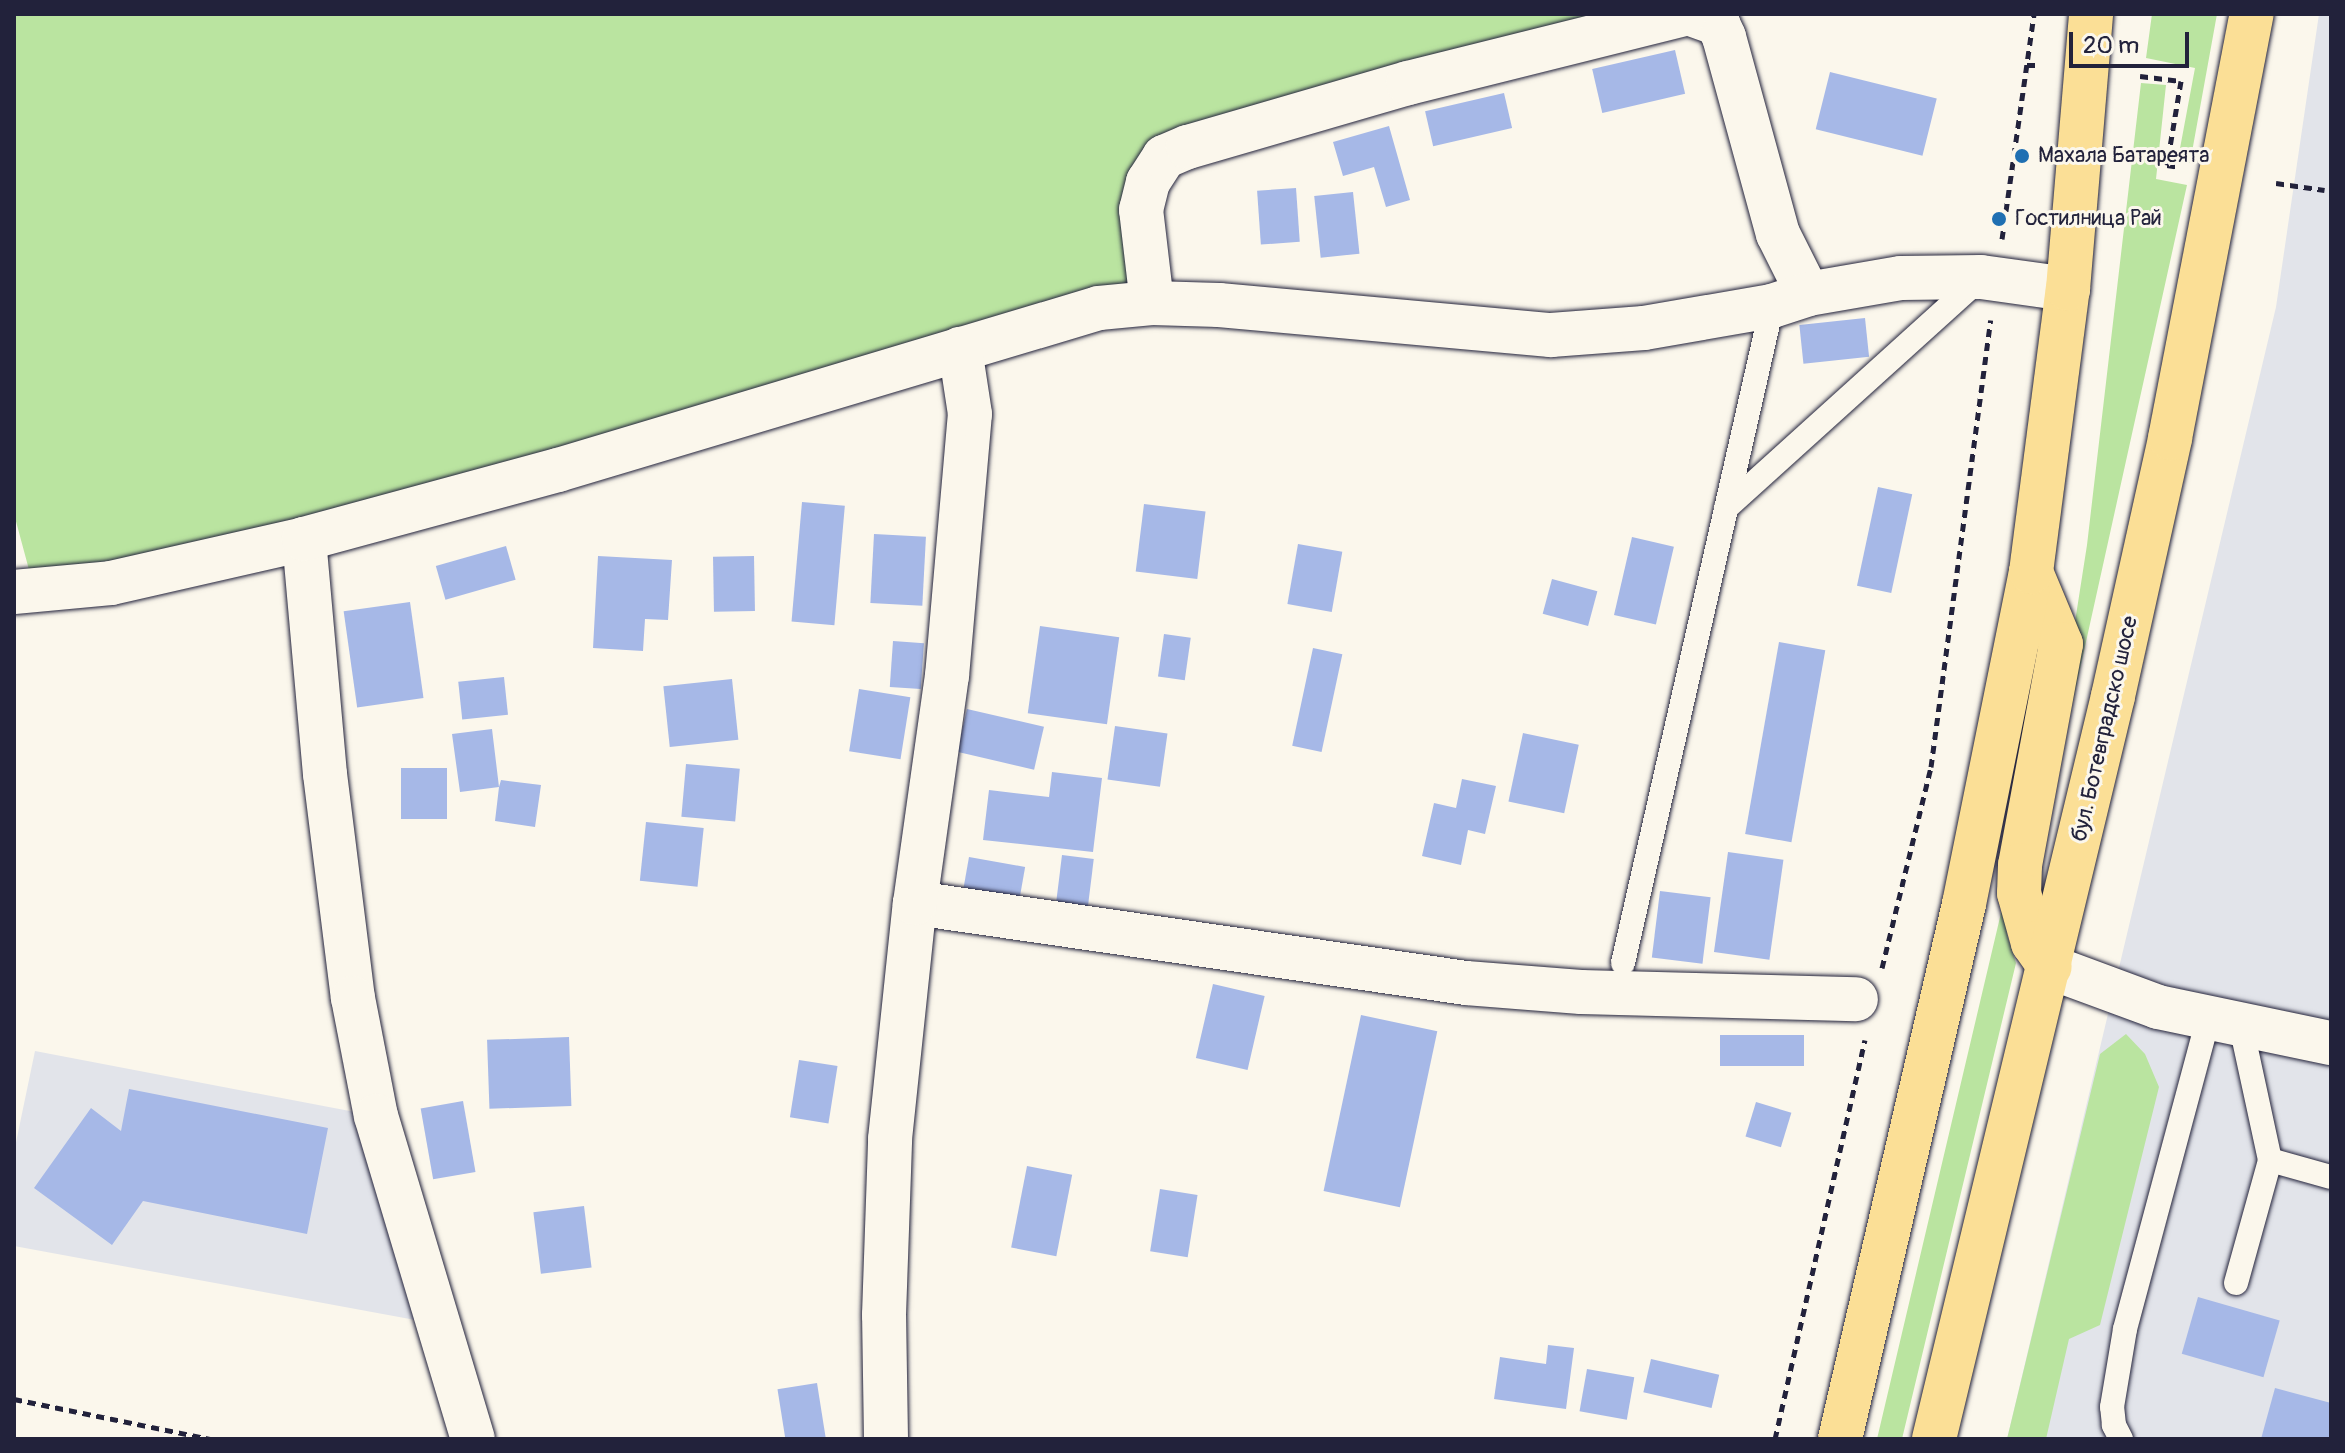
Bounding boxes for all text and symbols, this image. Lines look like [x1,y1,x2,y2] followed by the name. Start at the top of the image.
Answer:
[2073,16,2193,66] scale bar
[2083,31,2139,60] text: 20 m
[2038,143,2209,169] place label: Махала Батареята
[2013,147,2031,165] marker: Махала Батареята
[2015,206,2162,232] place label: Гостилница Рай
[1990,210,2008,228] marker: Гостилница Рай
[2066,614,2144,844] street label: бул. Ботевградско шосе

